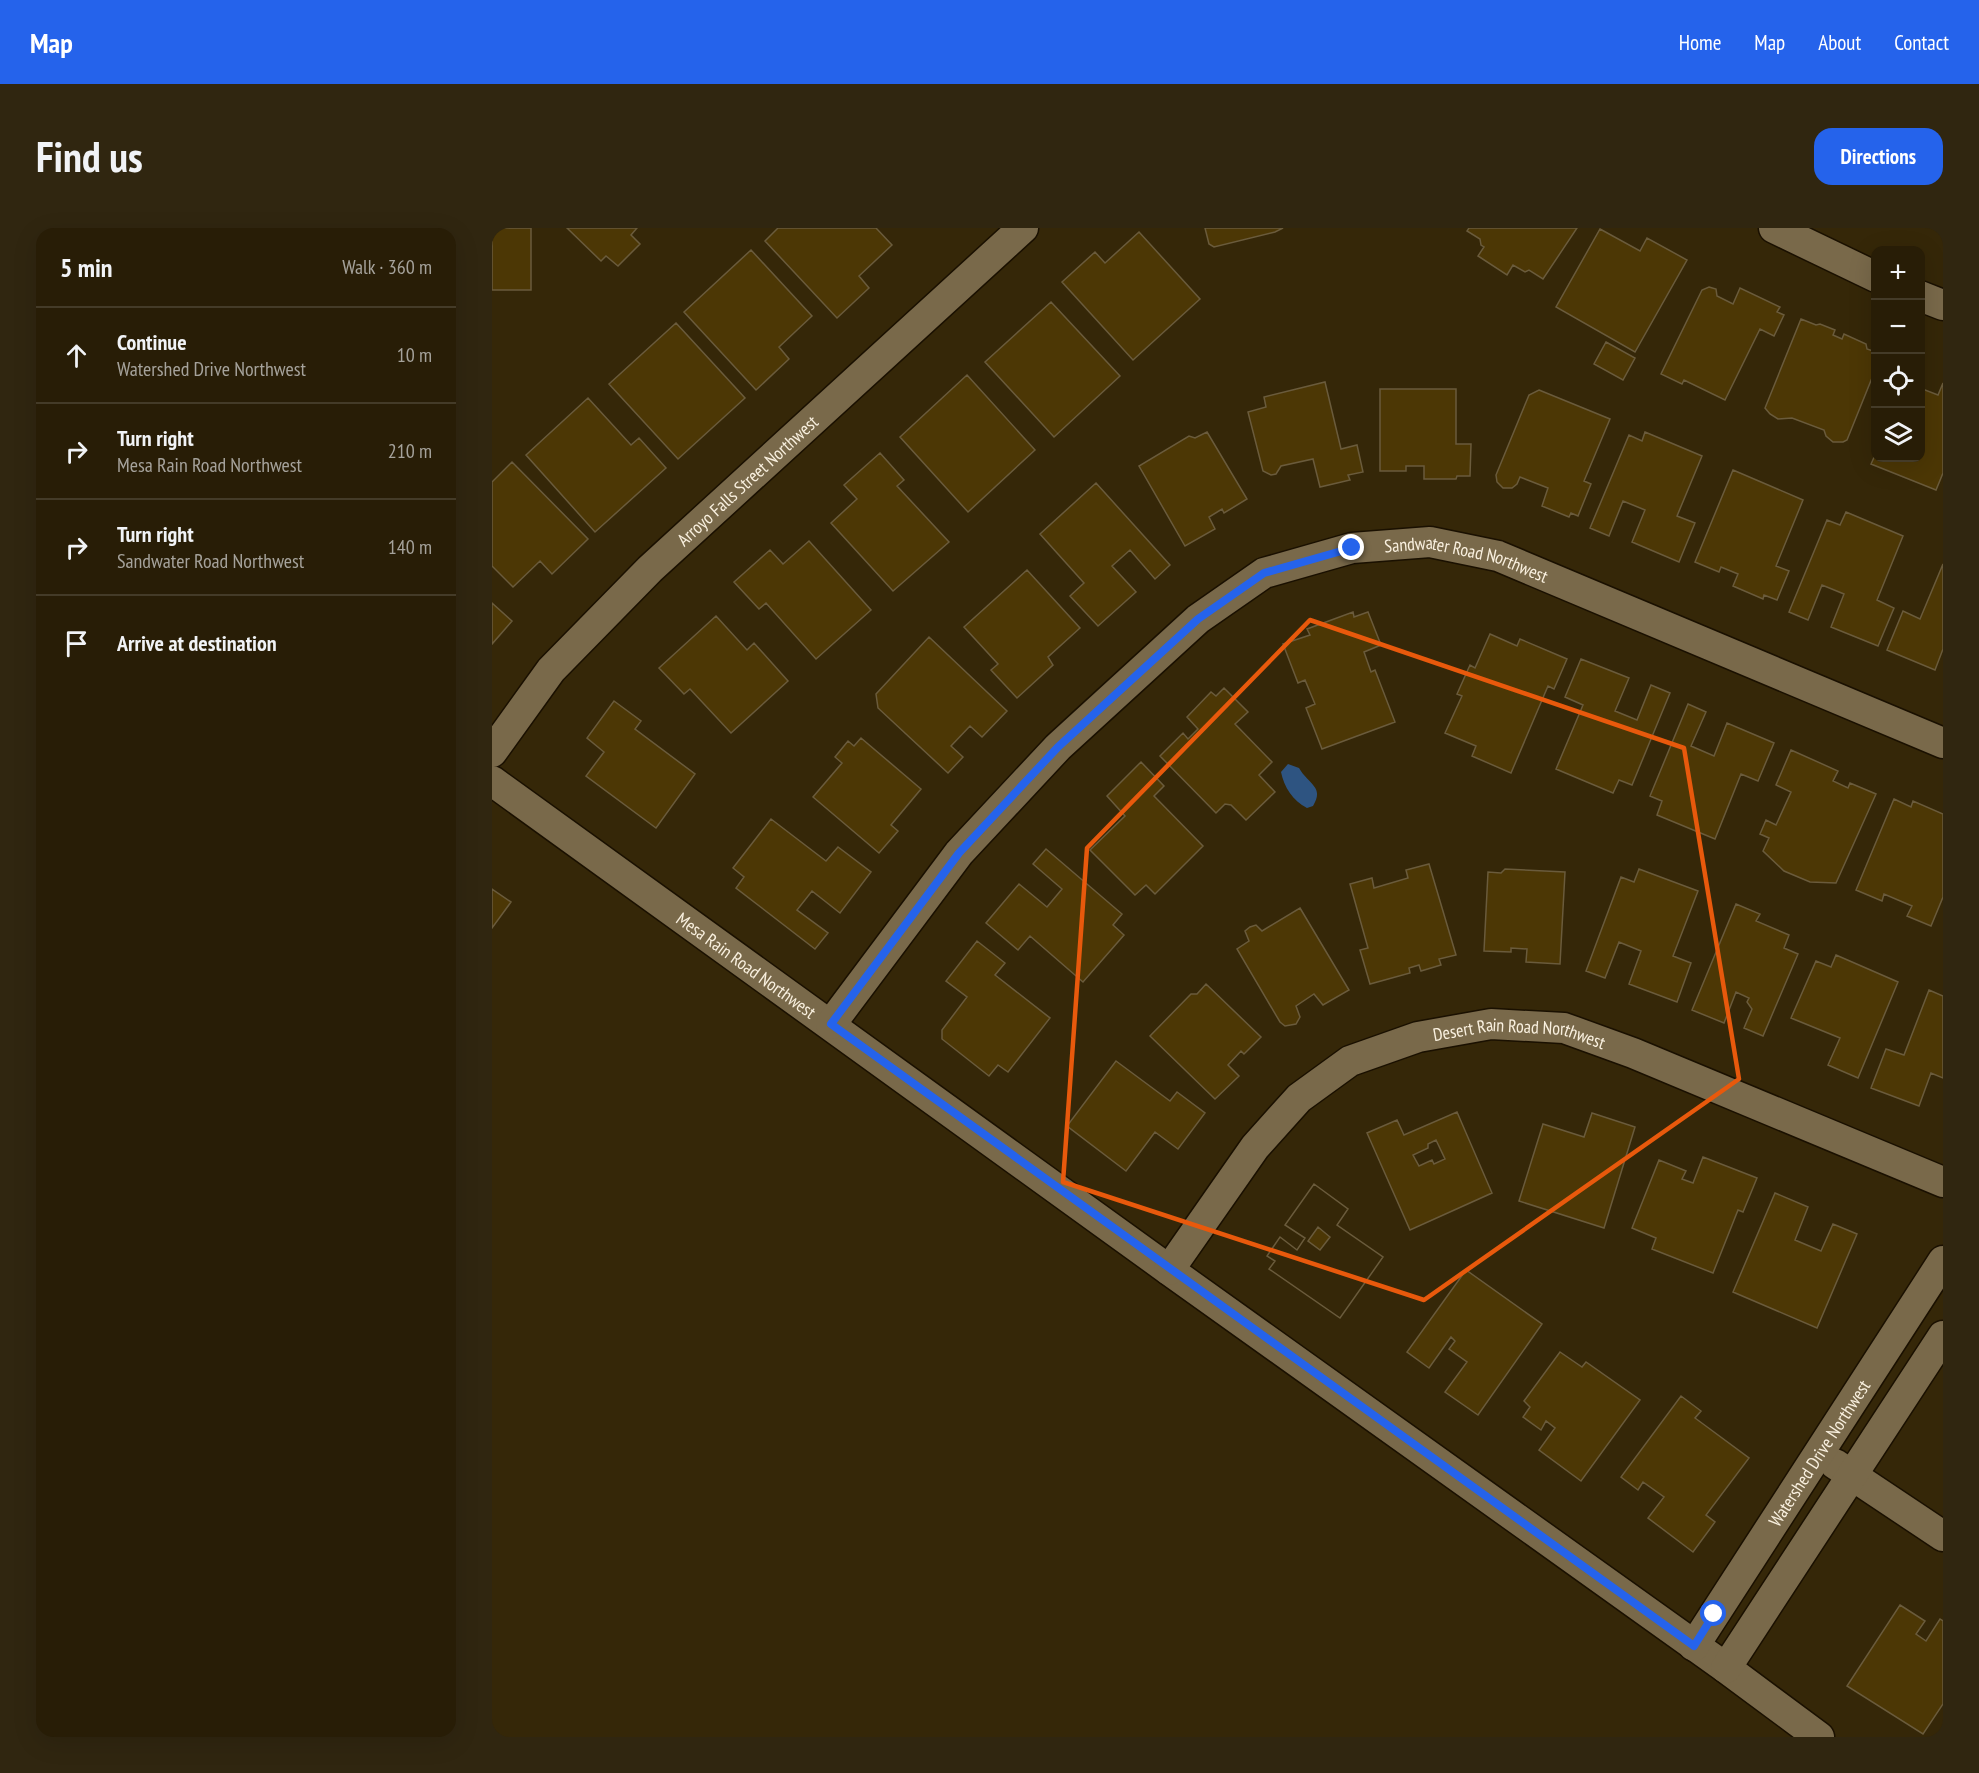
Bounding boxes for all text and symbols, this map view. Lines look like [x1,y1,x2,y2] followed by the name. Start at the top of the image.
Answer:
[30,24,73,61] text: Map
[1679,29,1721,56] text: Home
[1754,29,1785,56] text: Map
[1818,29,1861,56] text: About
[1894,29,1949,56] text: Contact
[1814,128,1943,185] button: Directions
[36,129,143,184] text: Find us
[1871,246,1925,462] map controls
[1871,246,1925,300] button: +
[60,251,113,284] text: 5 min
[342,254,432,280] text: Walk · 360 m
[1871,300,1925,354] button: −
[117,328,187,356] text: Continue
[60,339,93,372] icon: ahead
[397,342,432,368] text: 10 m
[1871,354,1925,408] button: locate
[117,356,306,382] text: Watershed Drive Northwest
[1871,408,1925,462] button: layers
[672,410,822,551] street label: Arroyo Falls Street Northwest
[117,424,194,452] text: Turn right
[60,435,93,468] icon: right
[388,438,432,464] text: 210 m
[117,452,302,478] text: Mesa Rain Road Northwest
[117,520,194,548] text: Turn right
[1383,530,1552,587] street label: Sandwater Road Northwest
[60,531,93,564] icon: right
[388,534,432,560] text: 140 m
[1338,534,1364,560] route end
[117,548,304,574] text: Sandwater Road Northwest
[60,627,93,660] icon: arrive
[117,629,277,657] text: Arrive at destination
[672,907,821,1023] street label: Mesa Rain Road Northwest
[1431,1012,1609,1054] street label: Desert Rain Road Northwest
[1763,1375,1875,1531] street label: Watershed Drive Northwest
[1700,1600,1726,1626] route start

